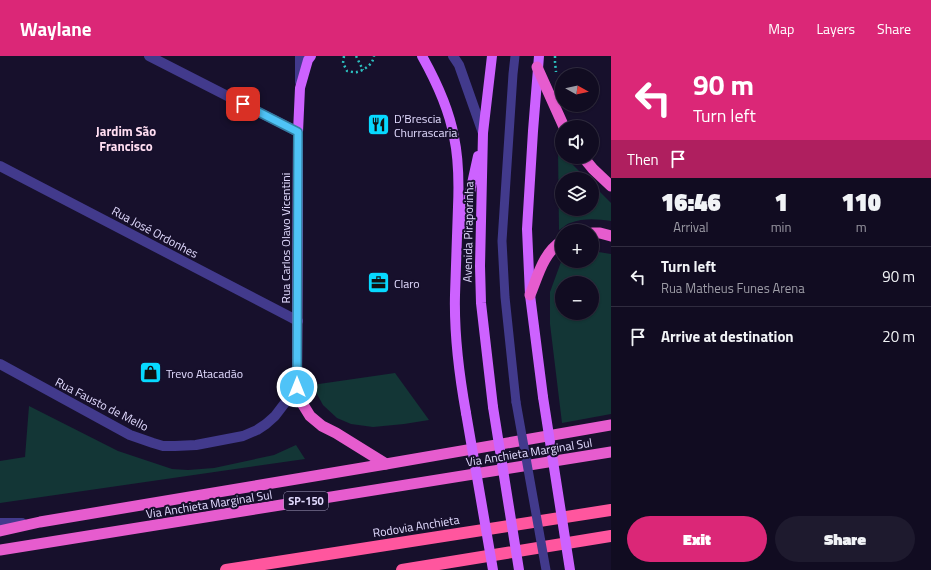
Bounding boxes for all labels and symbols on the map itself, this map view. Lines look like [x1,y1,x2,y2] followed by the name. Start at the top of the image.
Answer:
[555,68,599,112] north arrow
[226,87,260,121] pin
[394,109,457,142] place label: D’Brescia Churrascaria
[366,112,392,138] restaurant icon: D’Brescia Churrascaria
[96,121,156,156] district label: Jardim São Francisco
[276,173,295,303] street label: Rua Carlos Olavo Vicentini
[458,181,478,283] street label: Avenida Piraporinha
[108,201,202,263] street label: Rua José Ordonhes
[366,270,392,296] office icon: Claro
[394,274,420,293] place label: Claro
[137,360,163,386] shop icon: Trevo Atacadão
[166,364,243,383] place label: Trevo Atacadão
[276,366,318,408] position arrow
[52,372,152,436] street label: Rua Fausto de Mello
[465,433,593,471] street label: Via Anchieta Marginal Sul
[145,485,273,523] street label: Via Anchieta Marginal Sul
[284,492,328,510] road number: SP-150
[371,510,461,542] street label: Rodovia Anchieta

